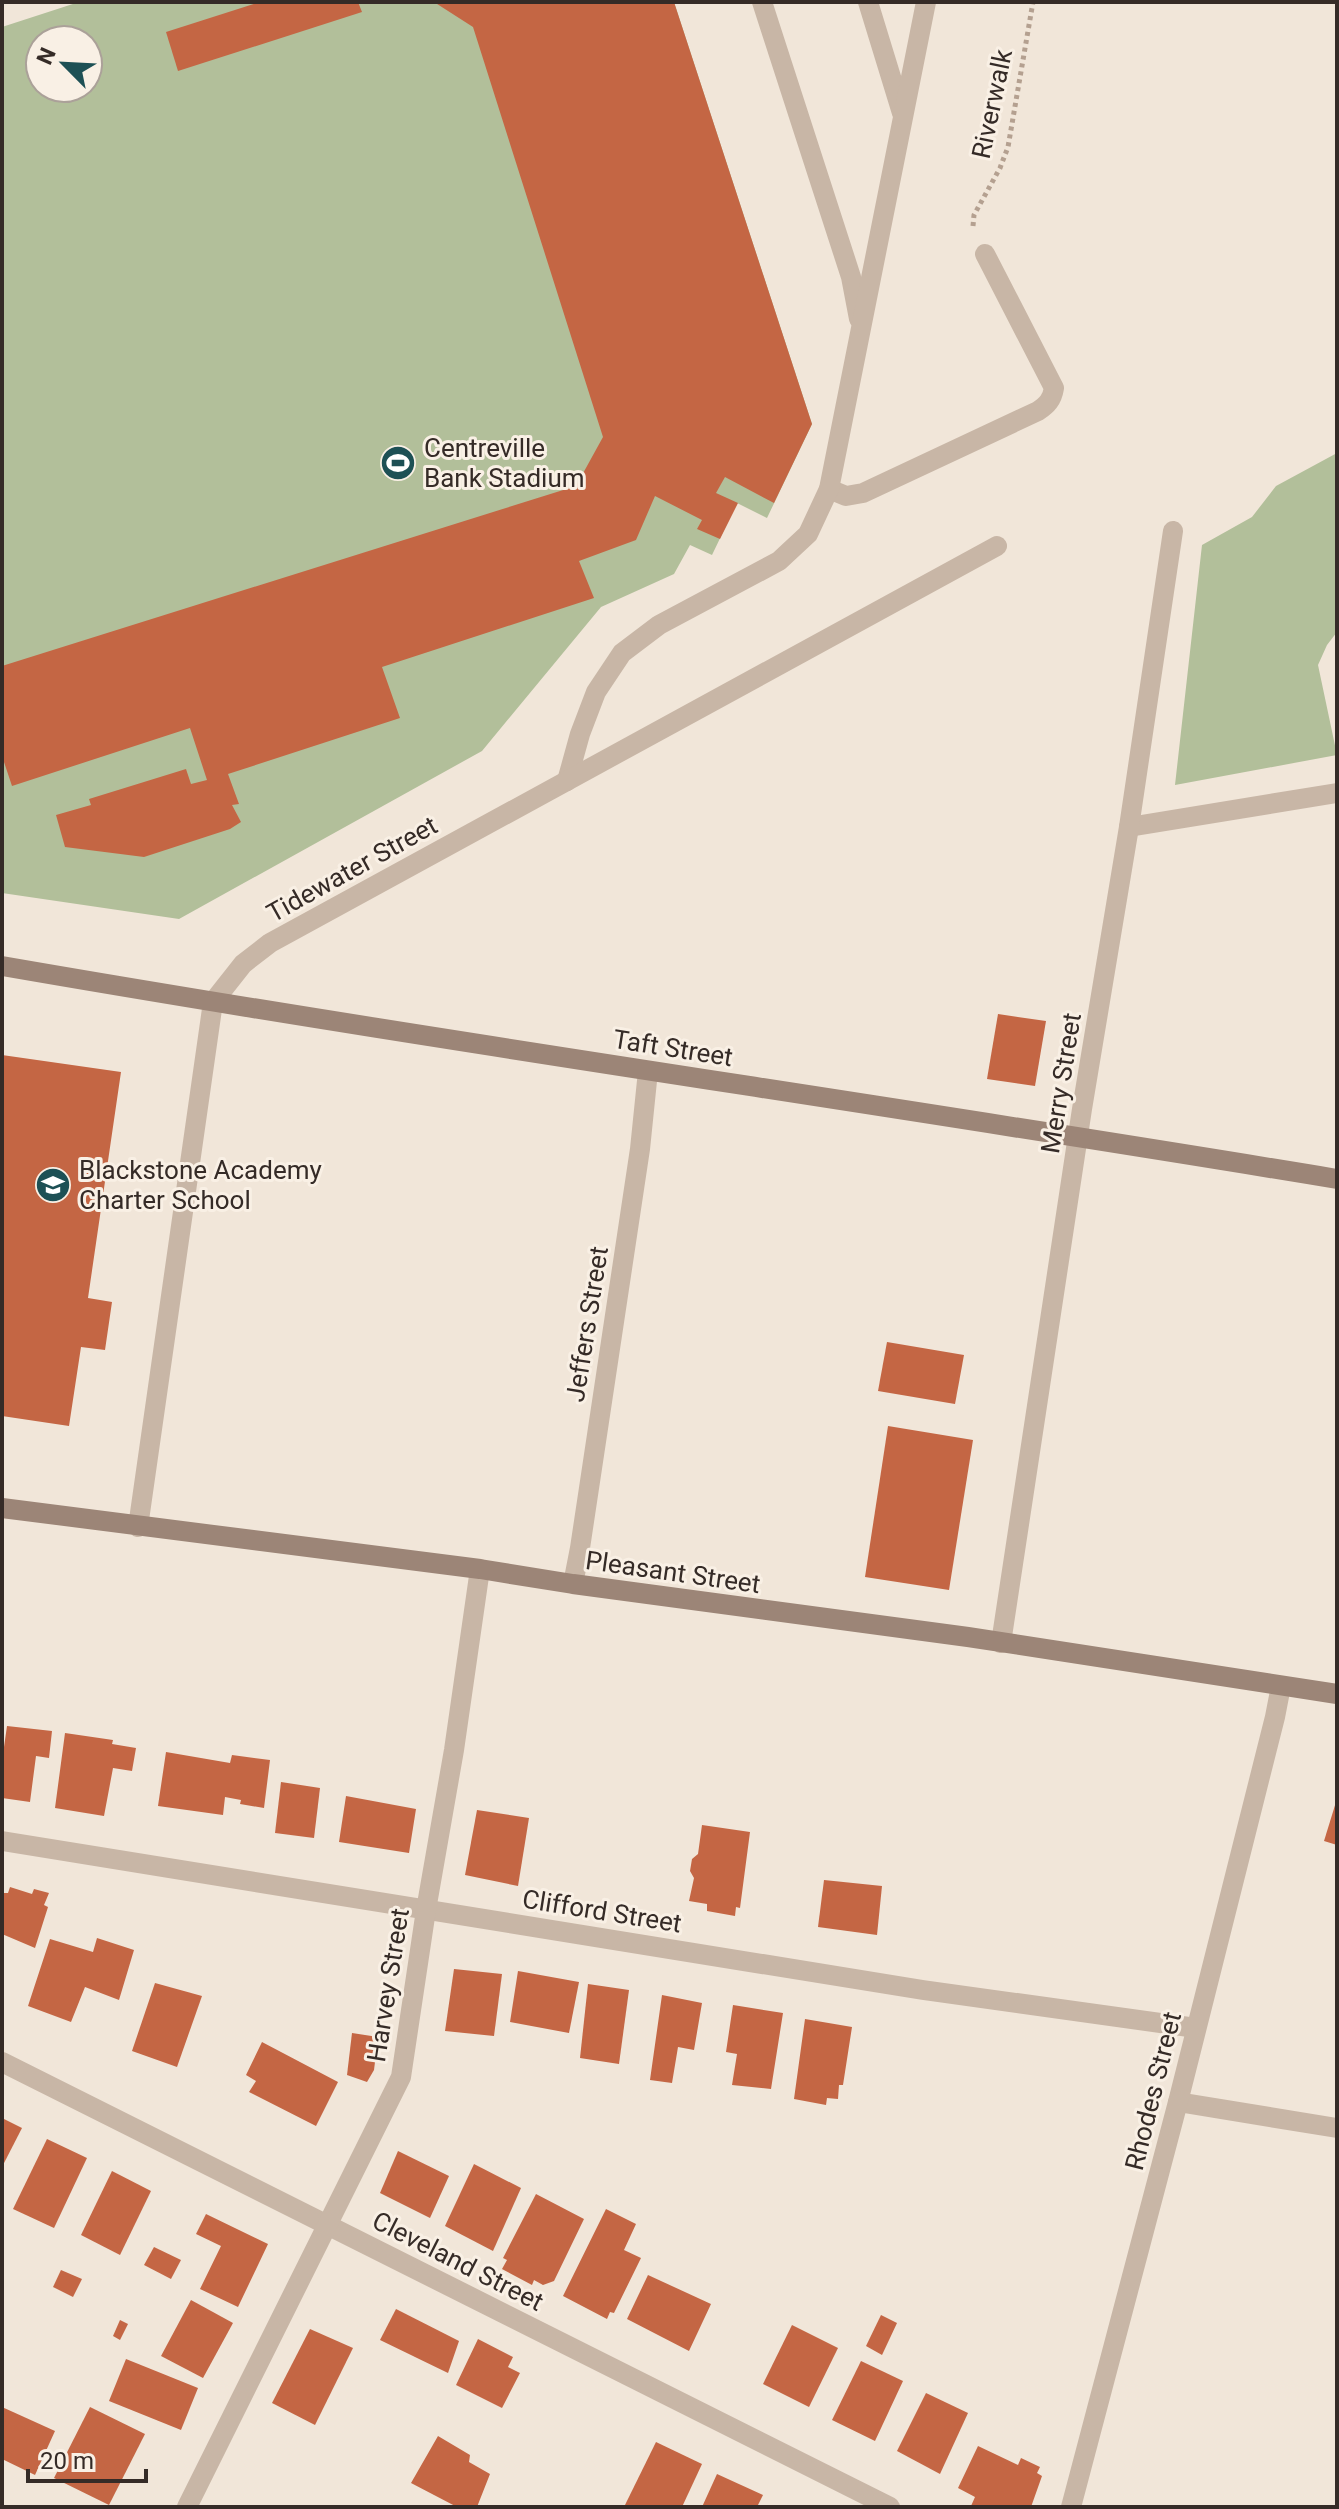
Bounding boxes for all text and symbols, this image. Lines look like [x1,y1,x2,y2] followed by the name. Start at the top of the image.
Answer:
[24,24,104,104] north arrow
[32,44,61,68] text: N
[966,46,1018,161] street label: Riverwalk
[424,433,585,493] place label: Centreville Bank Stadium
[379,444,417,482] sports icon: Centreville Bank Stadium
[262,810,442,928] street label: Tidewater Street
[1035,1011,1087,1155] street label: Merry Street
[611,1024,735,1072] street label: Taft Street
[79,1155,322,1215] place label: Blackstone Academy Charter School
[34,1166,72,1204] school or university icon: Blackstone Academy Charter School
[560,1244,614,1404] street label: Jeffers Street
[584,1545,762,1599] street label: Pleasant Street
[520,1884,684,1938] street label: Clifford Street
[361,1906,415,2064] street label: Harvey Street
[1119,2009,1187,2173] street label: Rhodes Street
[368,2205,548,2317] street label: Cleveland Street
[28,2433,146,2483] scale bar
[40,2447,94,2475] text: 20 m

